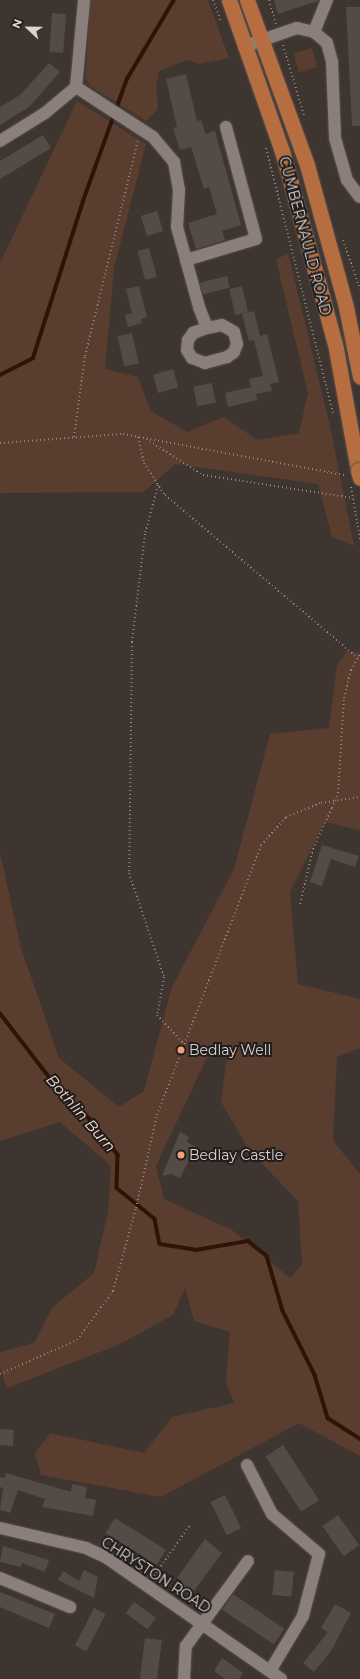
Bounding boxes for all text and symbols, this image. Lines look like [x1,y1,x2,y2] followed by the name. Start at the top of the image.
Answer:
[8,8,48,48] north arrow
[9,17,25,30] text: N
[276,155,334,317] street label: CUMBERNAULD ROAD
[189,1042,271,1058] place label: Bedlay Well
[176,1045,186,1055] marker: Bedlay Well
[43,1071,119,1155] water label: Bothlin Burn
[189,1147,283,1163] place label: Bedlay Castle
[176,1150,186,1160] marker: Bedlay Castle
[98,1534,214,1616] street label: CHRYSTON ROAD

